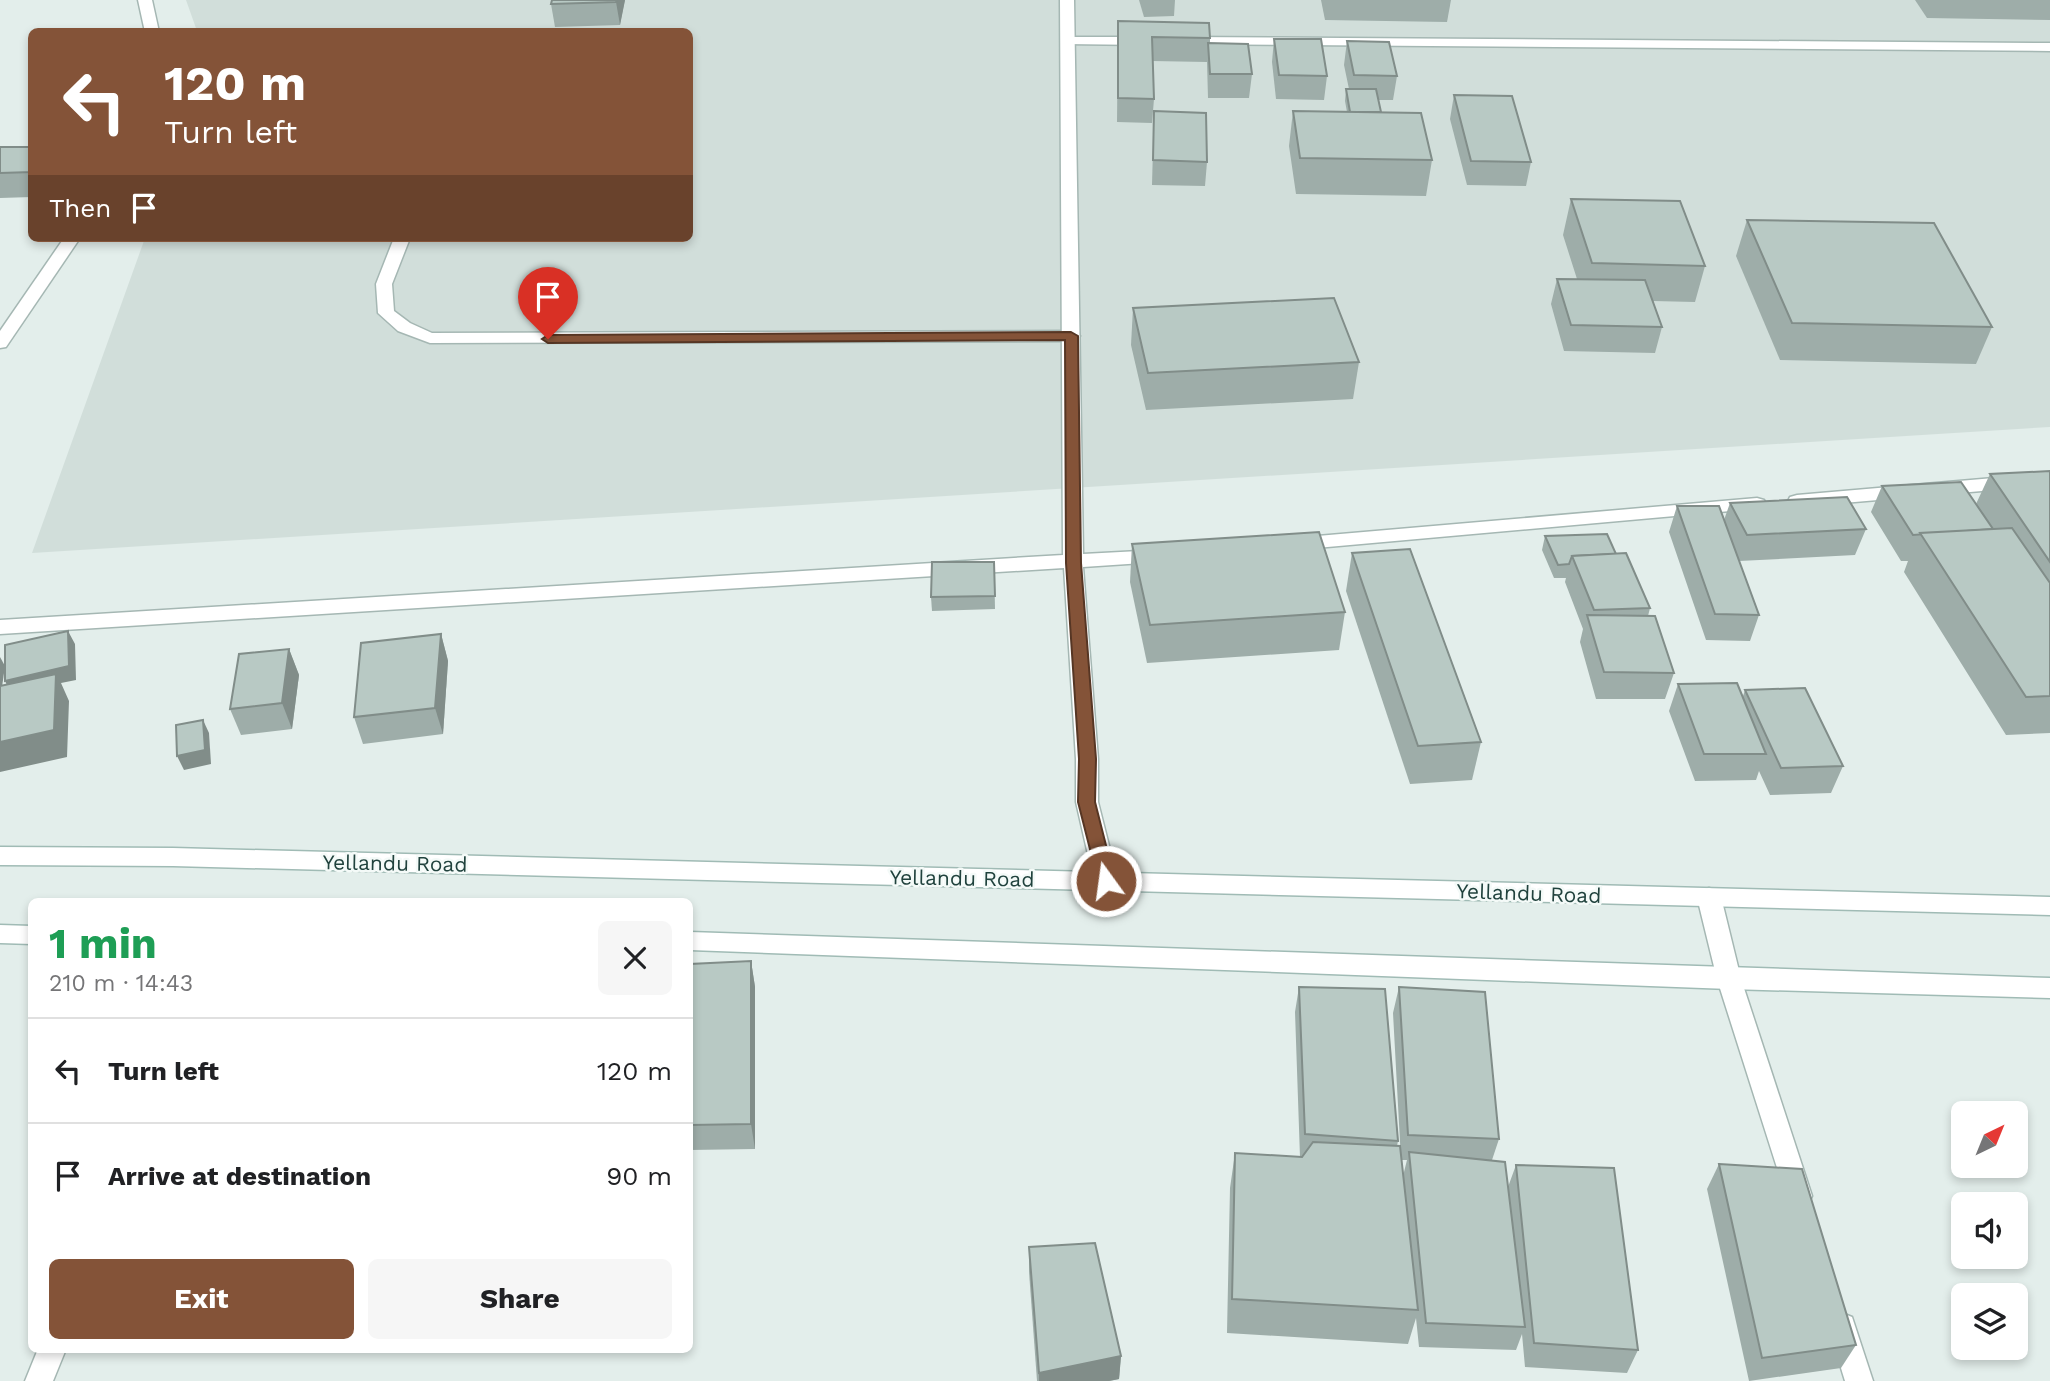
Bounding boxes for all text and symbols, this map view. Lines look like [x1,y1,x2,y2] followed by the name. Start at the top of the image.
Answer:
[164,54,306,112] text: 120 m
[49,56,140,147] icon: left
[164,113,297,151] text: Turn left
[125,189,163,227] icon: arrive
[49,193,111,223] text: Then
[518,267,578,339] pin
[529,278,567,316] icon: arrive
[1069,844,1143,918] position arrow
[322,849,468,877] street label: Yellandu Road
[889,864,1035,892] street label: Yellandu Road
[1456,878,1602,908] street label: Yellandu Road
[49,919,157,968] text: 1 min
[598,921,672,995] button: close
[49,970,193,997] text: 210 m · 14:43
[49,1052,87,1090] icon: left
[108,1056,219,1086] text: Turn left
[597,1056,672,1086] text: 120 m
[1951,1101,2028,1178] north arrow
[1951,1101,2028,1360] map controls
[49,1157,87,1195] icon: arrive
[108,1161,371,1191] text: Arrive at destination
[606,1161,672,1191] text: 90 m
[1951,1192,2028,1269] button: sound
[49,1259,354,1339] button: Exit
[368,1259,672,1339] button: Share
[1951,1283,2028,1360] button: layers

